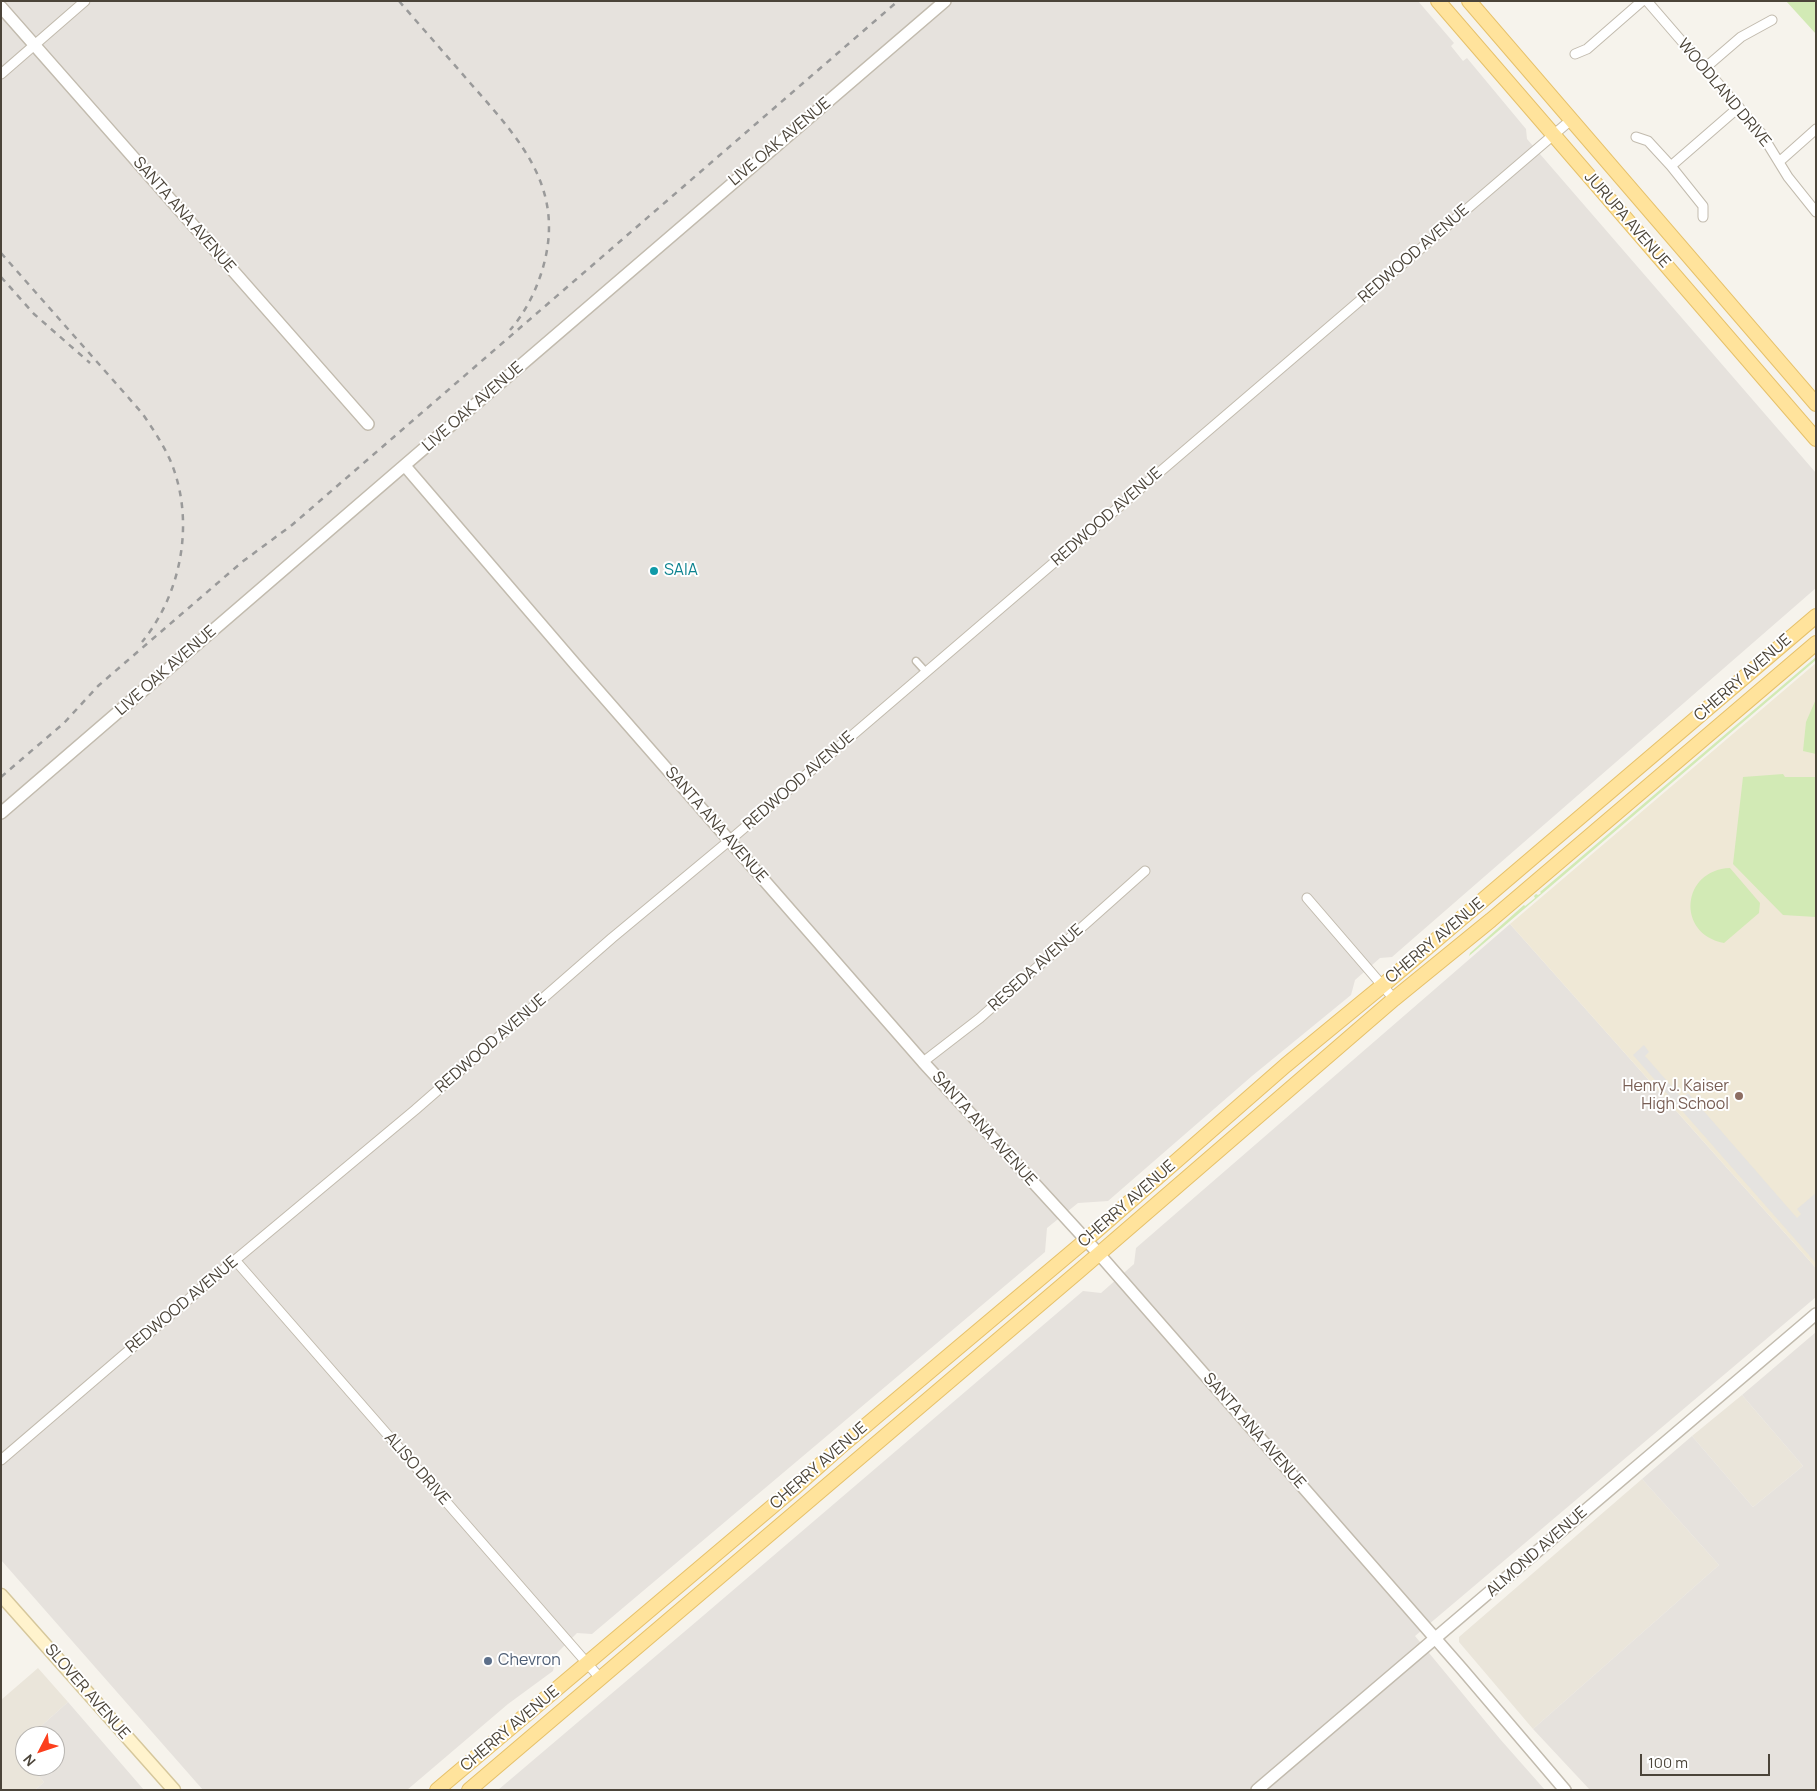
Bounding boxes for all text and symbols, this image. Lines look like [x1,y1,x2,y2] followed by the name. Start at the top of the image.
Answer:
[1673,35,1775,151] street label: WOODLAND DRIVE
[725,94,835,190] street label: LIVE OAK AVENUE
[129,153,239,277] street label: SANTA ANA AVENUE
[1580,168,1674,272] street label: JURUPA AVENUE
[1355,201,1473,307] street label: REDWOOD AVENUE
[419,358,527,456] street label: LIVE OAK AVENUE
[1048,464,1166,570] street label: REDWOOD AVENUE
[664,561,698,581] place label: SAIA
[648,565,660,577] marker: SAIA
[112,622,220,720] street label: LIVE OAK AVENUE
[1690,631,1796,725] street label: CHERRY AVENUE
[740,728,858,834] street label: REDWOOD AVENUE
[661,763,771,887] street label: SANTA ANA AVENUE
[1382,894,1488,988] street label: CHERRY AVENUE
[985,921,1087,1015] street label: RESEDA AVENUE
[432,991,550,1097] street label: REDWOOD AVENUE
[928,1068,1040,1190] street label: SANTA ANA AVENUE
[1623,1077,1729,1115] place label: Henry J. Kaiser High School
[1733,1090,1745,1102] marker: Henry J. Kaiser High School
[1074,1157,1180,1251] street label: CHERRY AVENUE
[122,1253,242,1357] street label: REDWOOD AVENUE
[1199,1369,1309,1493] street label: SANTA ANA AVENUE
[766,1419,872,1513] street label: CHERRY AVENUE
[380,1429,454,1509] street label: ALISO DRIVE
[1483,1503,1591,1601] street label: ALMOND AVENUE
[40,1640,134,1744] street label: SLOVER AVENUE
[498,1651,561,1671] place label: Chevron
[482,1655,494,1667] marker: Chevron
[457,1682,563,1776] street label: CHERRY AVENUE
[15,1726,65,1776] north arrow
[1642,1744,1772,1776] scale bar
[19,1750,40,1771] text: N
[1648,1752,1688,1773] text: 100 m

